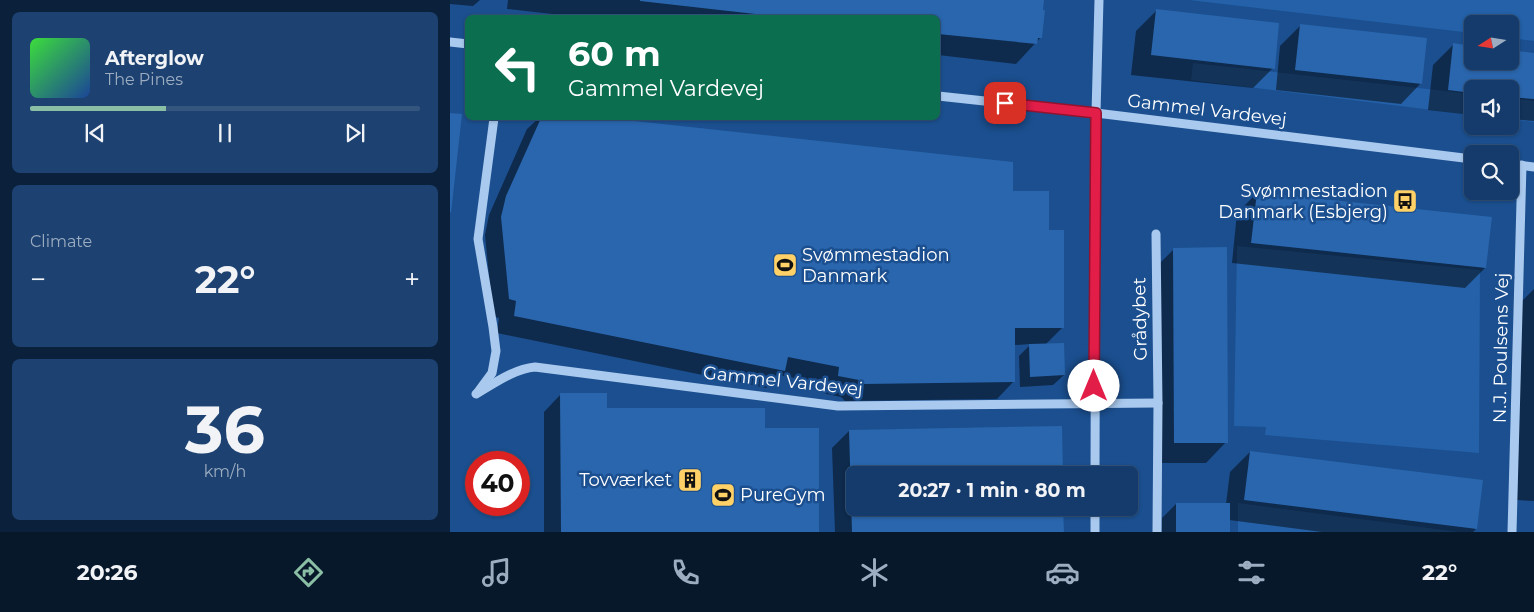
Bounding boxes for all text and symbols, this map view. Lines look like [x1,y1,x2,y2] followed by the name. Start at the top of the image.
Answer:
[1464,15,1519,70] north arrow
[1464,15,1519,200] map controls
[568,32,661,75] text: 60 m
[485,35,550,100] icon: left
[105,47,204,70] text: Afterglow
[105,70,183,89] text: The Pines
[568,75,764,102] text: Gammel Vardevej
[1464,80,1519,135] button: sound
[984,82,1026,124] pin
[991,89,1019,117] icon: arrive
[1126,89,1288,131] street label: Gammel Vardevej
[81,119,109,147] icon: previous
[211,119,239,147] icon: pause
[341,119,369,147] icon: next
[1464,145,1519,200] button: search
[1218,180,1388,223] place label: Svømmestadion Danmark (Esbjerg)
[1392,188,1418,214] bus stop icon: Svømmestadion Danmark (Esbjerg)
[30,232,92,251] text: Climate
[802,244,950,287] place label: Svømmestadion Danmark
[772,252,798,278] sports icon: Svømmestadion Danmark
[195,256,255,303] text: 22°
[30,262,46,296] text: −
[404,262,420,296] text: +
[1489,273,1513,423] street label: N.J. Poulsens Vej
[1128,277,1152,361] street label: Grådybet
[1067,359,1119,411] position arrow
[702,362,864,400] street label: Gammel Vardevej
[185,390,265,469] text: 36
[465,451,530,516] speed limit sign: 40
[204,462,246,481] text: km/h
[677,467,703,493] building icon: Tovværket
[579,469,672,491] place label: Tovværket
[898,479,1086,502] text: 20:27 · 1 min · 80 m
[710,482,736,508] sports icon: PureGym
[740,484,826,506] place label: PureGym
[291,555,326,590] icon: directions
[479,555,514,590] icon: music
[668,555,703,590] icon: phone
[857,555,892,590] icon: climate
[1045,555,1080,590] icon: car
[1234,555,1269,590] icon: filters
[77,559,137,586] text: 20:26
[1422,559,1457,586] text: 22°

